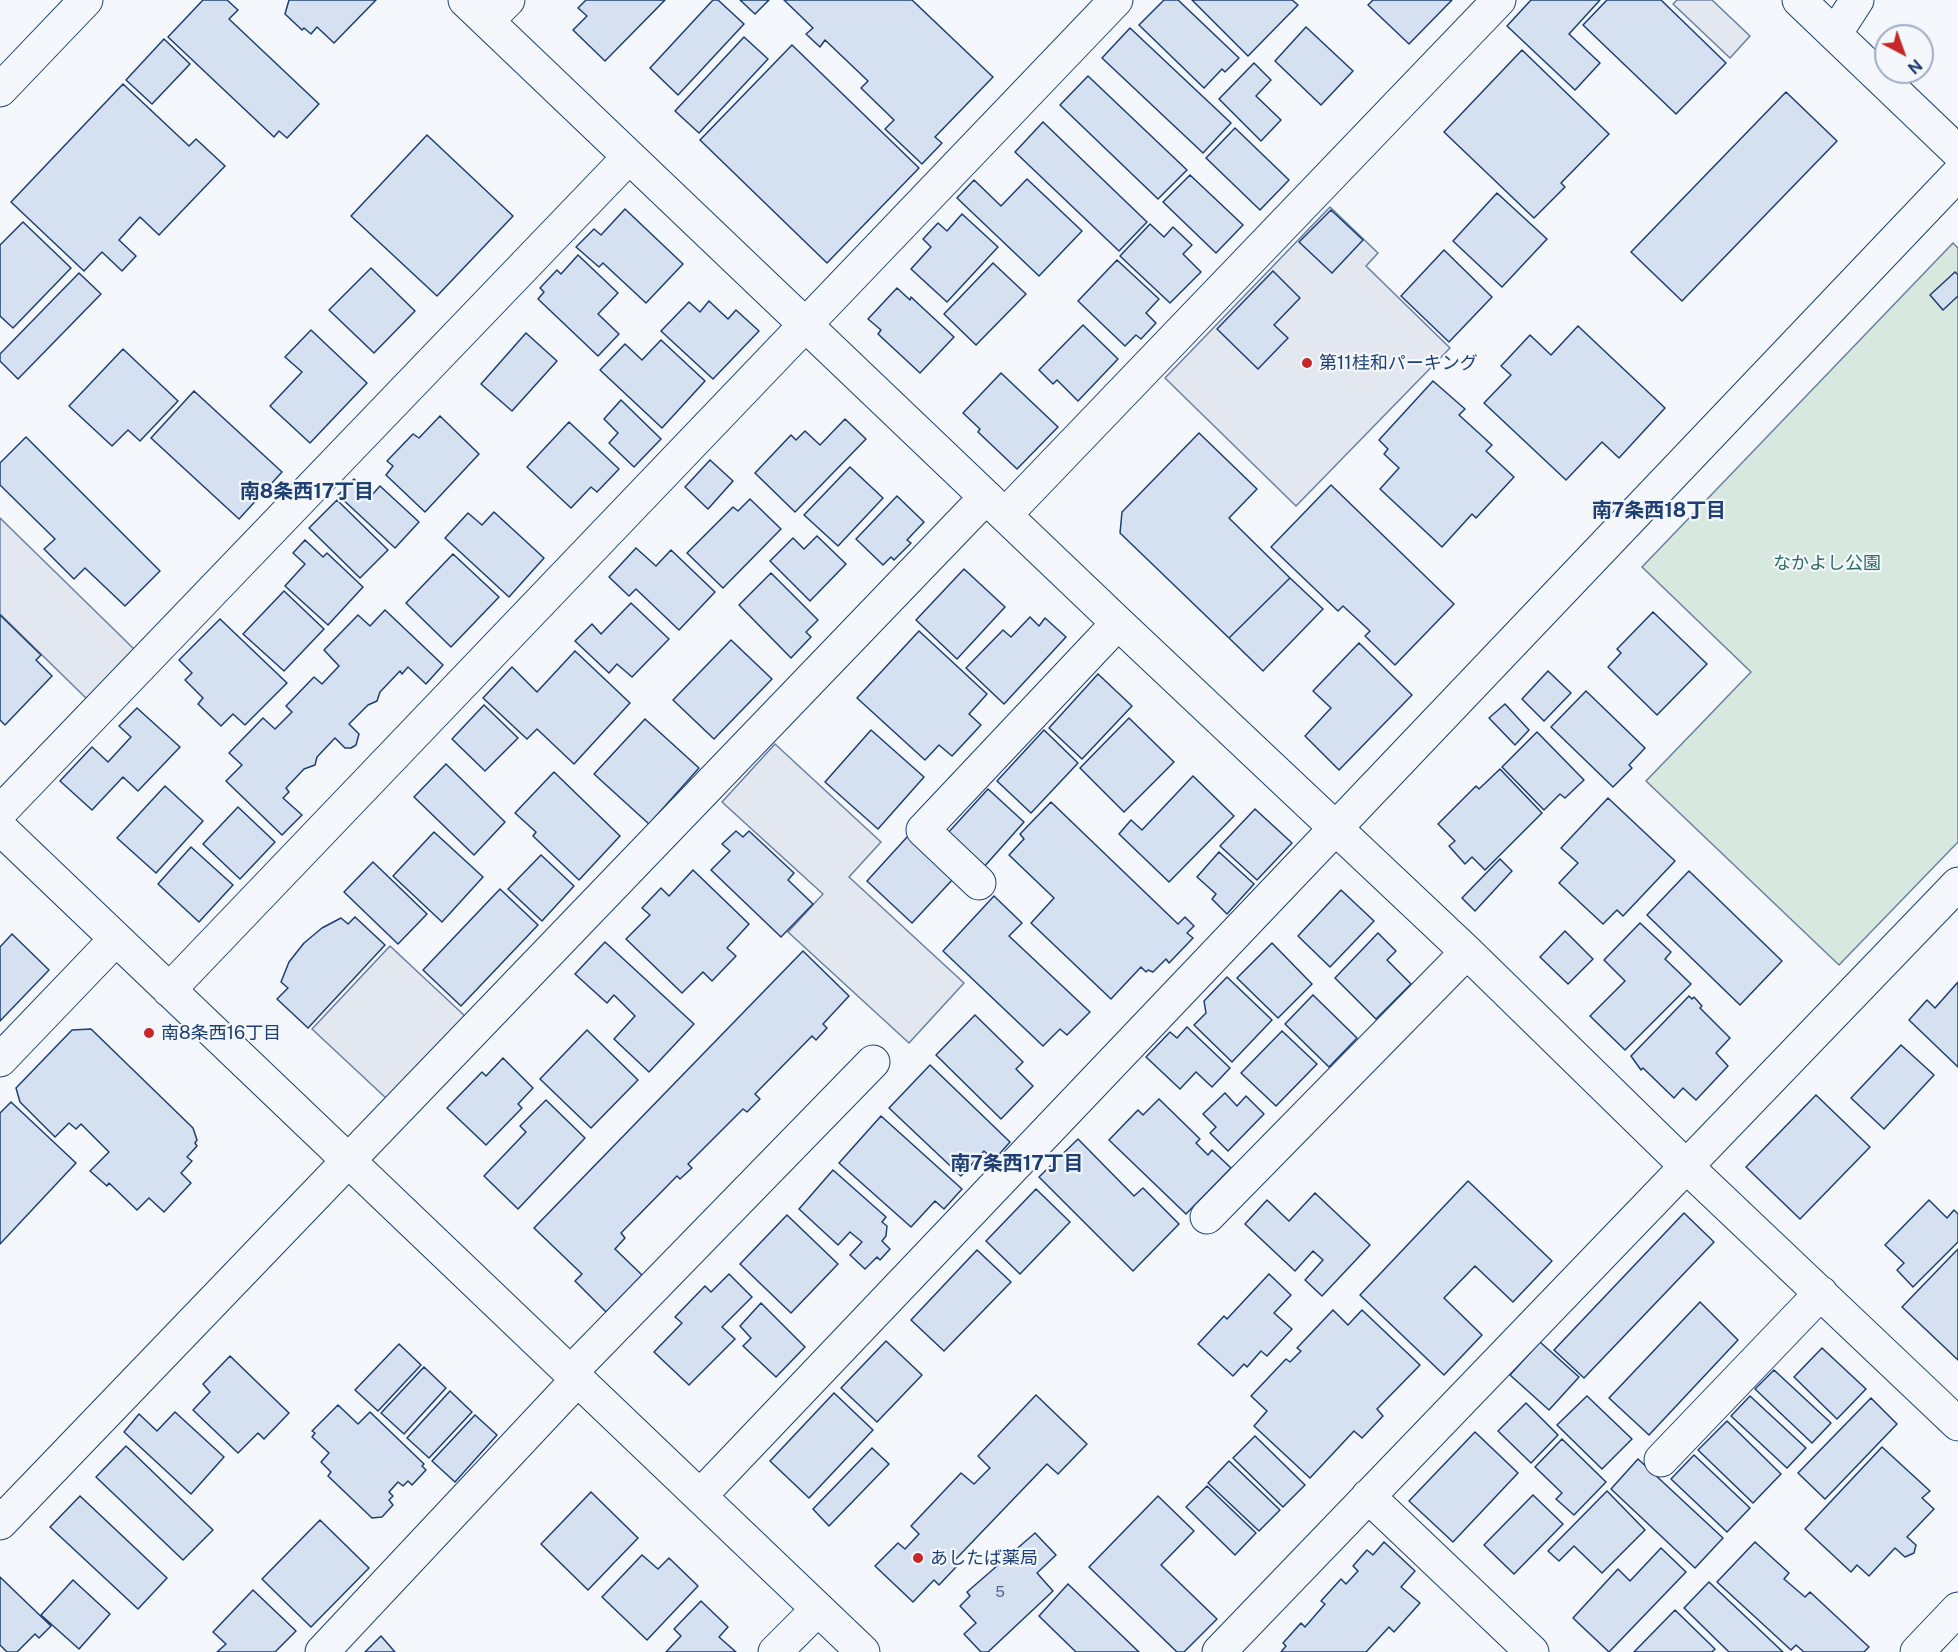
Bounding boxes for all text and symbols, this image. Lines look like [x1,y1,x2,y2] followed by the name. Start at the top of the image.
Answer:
[1874,24,1934,84] north arrow
[1904,55,1926,78] text: N
[1319,352,1478,374] place label: 第11桂和パーキング
[1300,356,1314,370] marker: 第11桂和パーキング
[240,480,374,504] district label: 南8条西17丁目
[1592,499,1726,523] district label: 南7条西18丁目
[1773,552,1881,574] park label: なかよし公園
[161,1022,281,1044] place label: 南8条西16丁目
[142,1026,156,1040] marker: 南8条西16丁目
[950,1152,1084,1176] district label: 南7条西17丁目
[930,1547,1038,1569] place label: あしたば薬局
[911,1551,925,1565] marker: あしたば薬局
[995,1583,1005,1601] house number: 5

